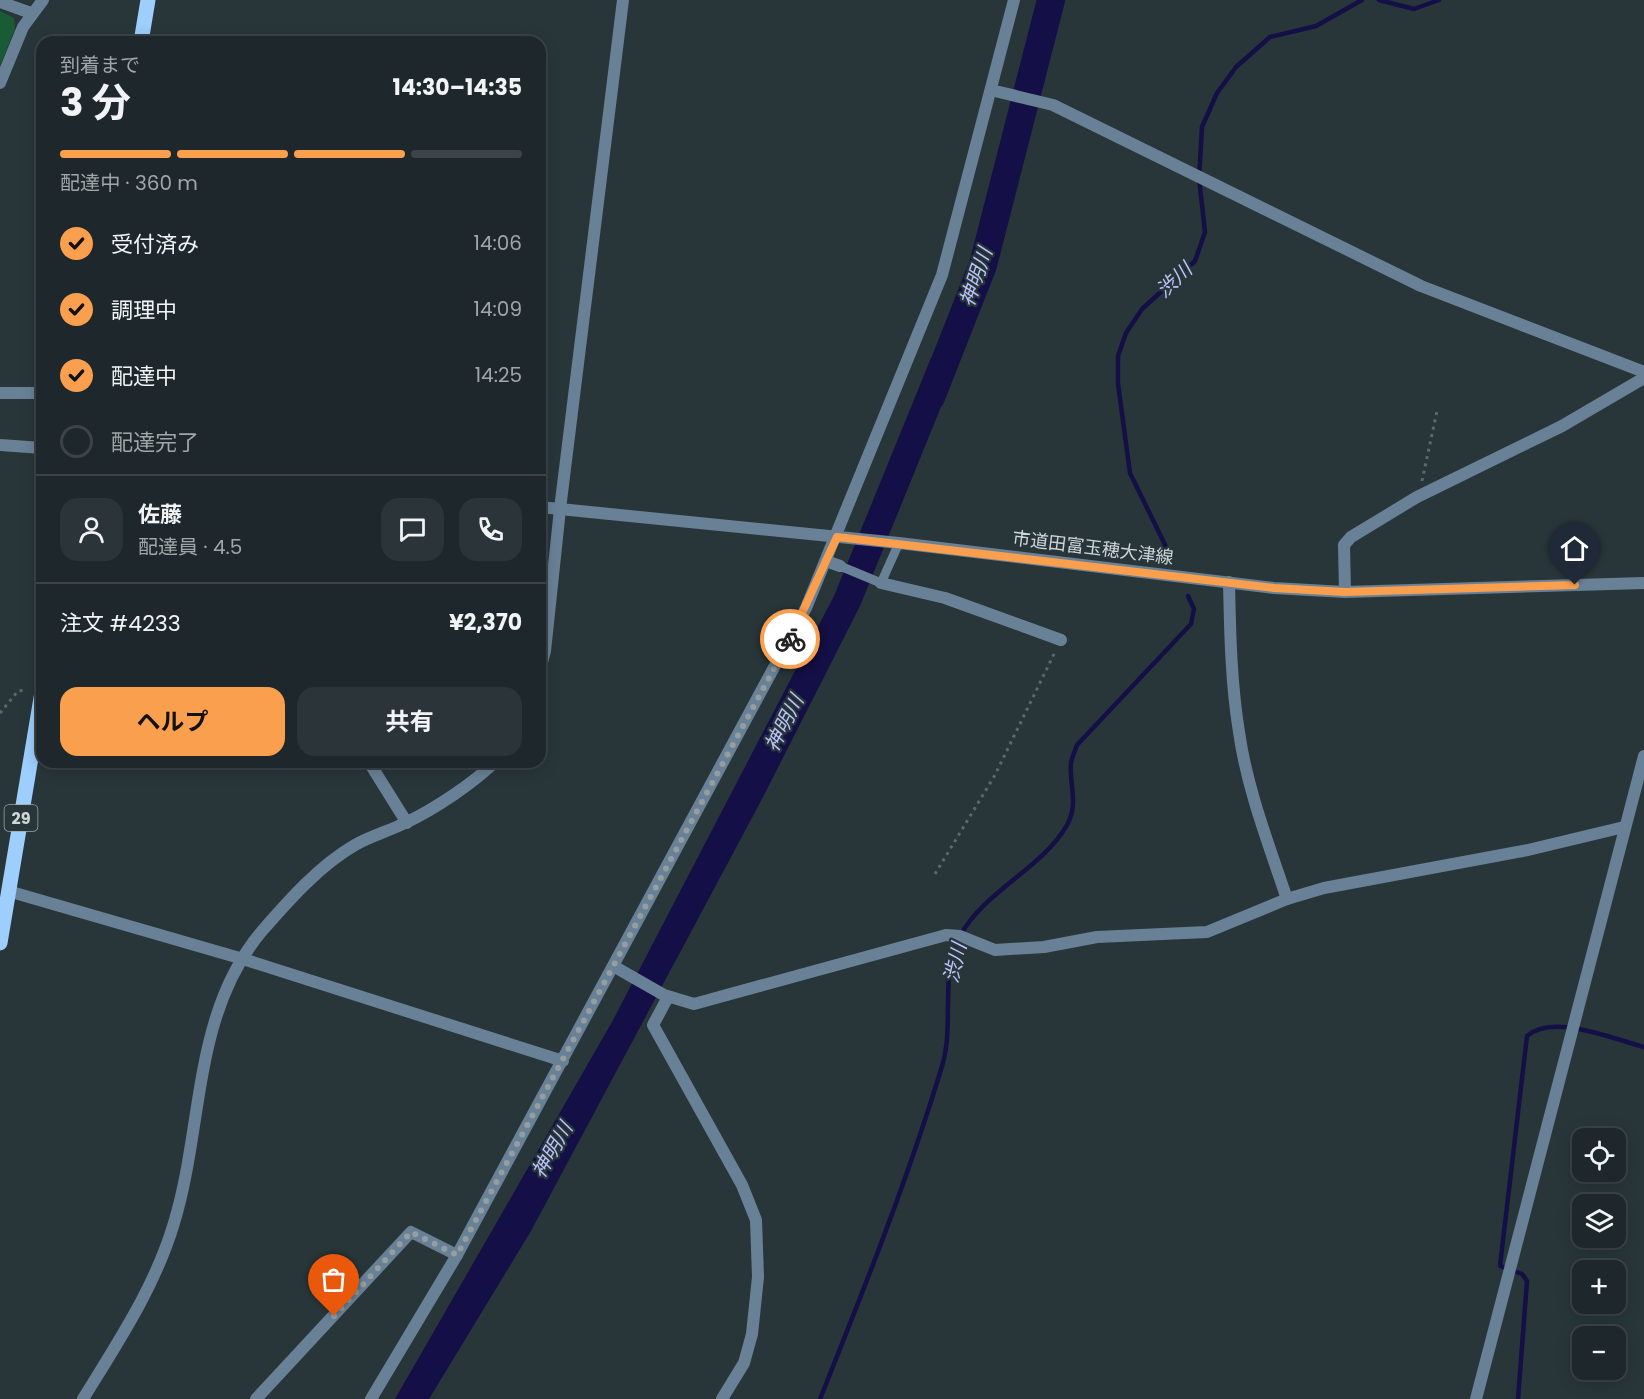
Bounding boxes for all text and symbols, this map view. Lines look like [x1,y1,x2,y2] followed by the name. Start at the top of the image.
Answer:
[60,51,140,79] text: 到着まで
[393,72,522,103] text: 14:30–14:35
[60,75,131,130] text: 3 分
[60,169,198,197] text: 配達中 · 360 m
[60,227,93,260] icon: check
[111,229,199,260] text: 受付済み
[474,229,522,257] text: 14:06
[953,242,1000,310] water label: 神明川
[1150,255,1200,304] water label: 渋川
[60,293,93,326] icon: check
[111,295,177,326] text: 調理中
[474,295,522,323] text: 14:09
[60,359,93,392] icon: check
[111,361,177,392] text: 配達中
[475,361,522,389] text: 14:25
[111,427,199,458] text: 配達完了
[60,498,123,561] button: person
[381,498,444,561] button: chat
[459,498,522,561] button: phone
[138,499,182,530] text: 佐藤
[1549,523,1600,585] pin
[1011,525,1175,570] street label: 市道田富玉穂大津線
[1558,532,1591,565] icon: home
[138,533,242,561] text: 配達員 · 4.5
[449,607,522,638] text: ¥2,370
[60,608,181,639] text: 注文 #4233
[760,609,820,669] courier
[774,623,807,656] icon: bike
[60,687,285,756] button: ヘルプ
[297,687,522,756] button: 共有
[758,688,811,756] water label: 神明川
[4,805,38,831] road number: 29
[937,938,974,986] water label: 渋川
[525,1115,580,1183] water label: 神明川
[1572,1128,1626,1380] map controls
[1572,1128,1626,1182] button: locate
[1572,1194,1626,1248] button: layers
[308,1254,359,1316] pin
[1572,1260,1626,1314] button: +
[317,1263,350,1296] icon: bag
[1572,1326,1626,1380] button: −

